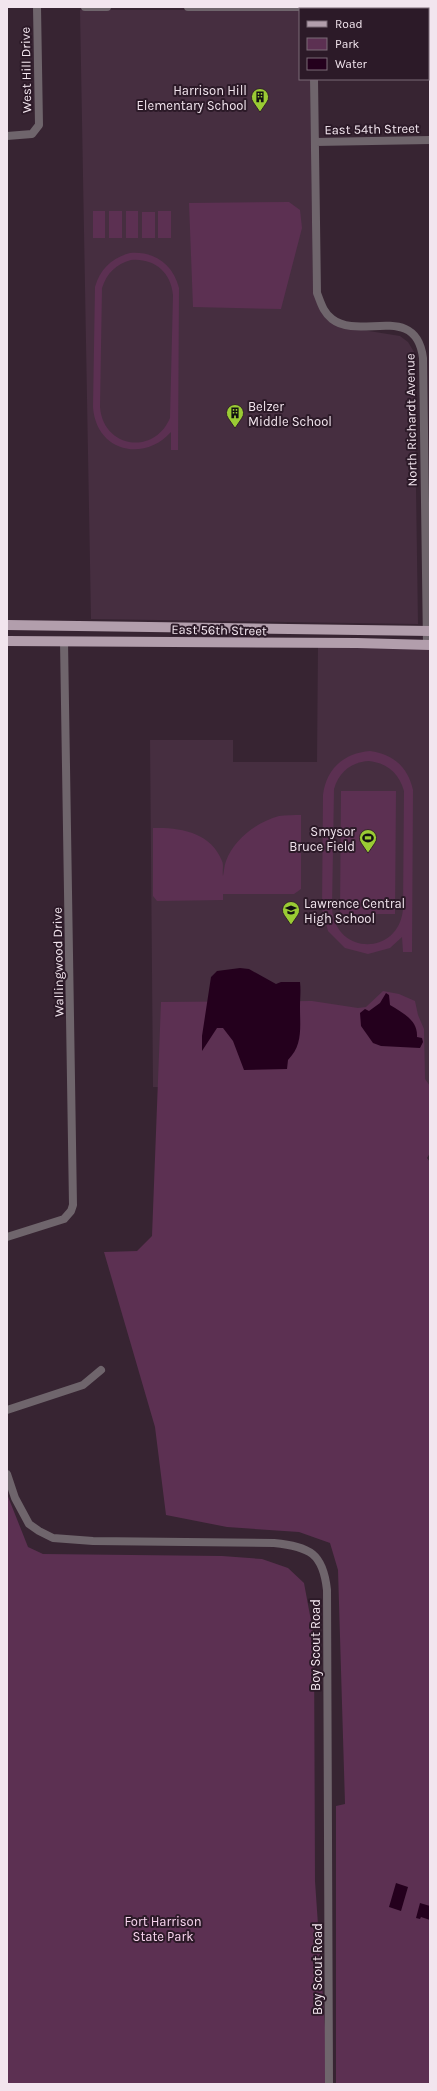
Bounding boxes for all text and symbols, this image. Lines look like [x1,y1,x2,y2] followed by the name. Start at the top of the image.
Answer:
[299,8,429,80] legend
[335,17,363,31] text: Road
[18,27,34,113] street label: West Hill Drive
[335,37,360,51] text: Park
[335,57,368,71] text: Water
[137,83,247,113] place label: Harrison Hill Elementary School
[250,87,270,112] building icon: Harrison Hill Elementary School
[324,121,420,137] street label: East 54th Street
[402,353,420,487] street label: North Richardt Avenue
[248,399,332,429] place label: Belzer Middle School
[225,403,245,428] building icon: Belzer Middle School
[171,622,267,638] street label: East 56th Street
[289,824,355,854] place label: Smysor Bruce Field
[358,828,378,853] sports icon: Smysor Bruce Field
[304,896,405,926] place label: Lawrence Central High School
[281,900,301,925] school or university icon: Lawrence Central High School
[50,907,66,1017] street label: Wallingwood Drive
[308,1599,323,1691] street label: Boy Scout Road
[124,1914,202,1944] park label: Fort Harrison State Park
[310,1923,325,2015] street label: Boy Scout Road

